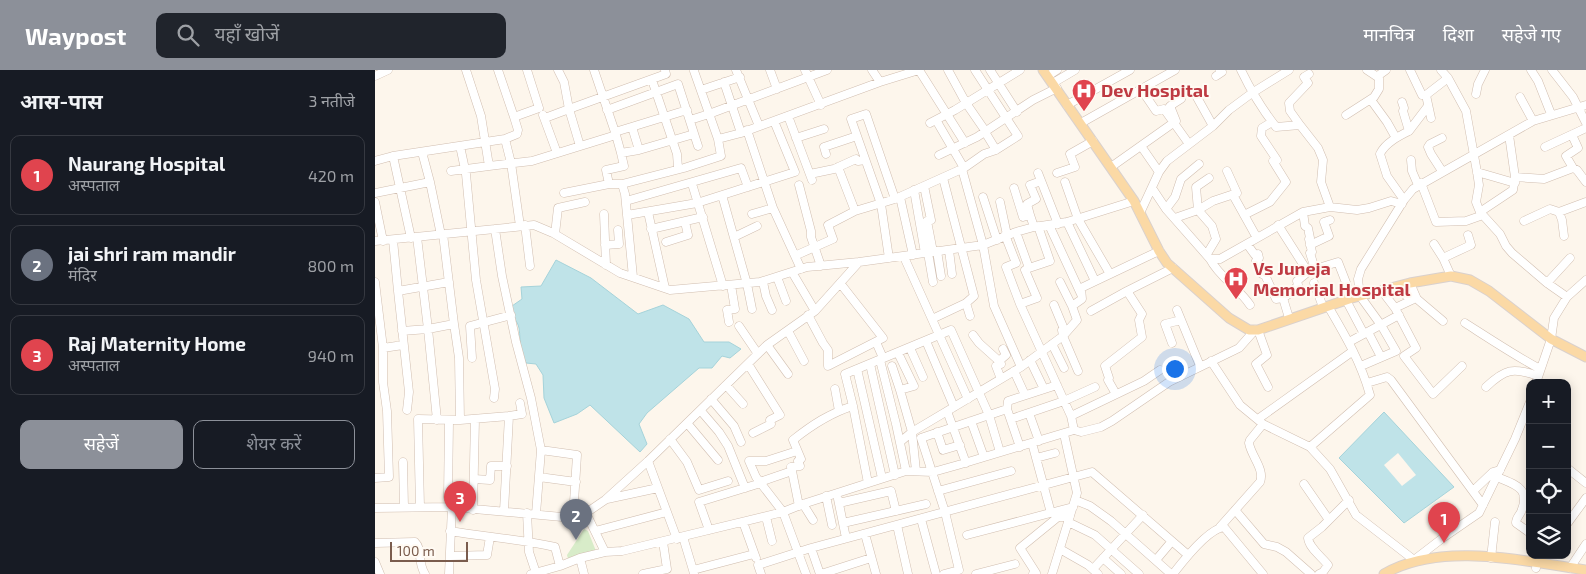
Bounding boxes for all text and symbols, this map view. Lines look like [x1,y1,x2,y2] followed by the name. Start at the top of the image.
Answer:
[156,13,506,58] search box
[25,21,126,50] text: Waypost
[174,21,202,49] icon: search
[214,22,279,45] text: यहाँ खोजें
[1363,23,1415,45] text: मानचित्र
[1443,23,1474,45] text: दिशा
[1502,23,1561,45] text: सहेजे गए
[1071,78,1097,112] hospital icon: Dev Hospital
[1101,79,1209,101] place label: Dev Hospital
[20,88,103,113] text: आस-पास
[309,91,355,110] text: 3 नतीजे
[68,152,225,175] text: Naurang Hospital
[34,166,40,185] text: 1
[308,166,354,185] text: 420 m
[68,175,120,194] text: अस्पताल
[68,242,236,265] text: jai shri ram mandir
[32,256,42,275] text: 2
[307,256,354,275] text: 800 m
[1253,257,1410,300] place label: Vs Juneja Memorial Hospital
[68,265,97,284] text: मंदिर
[1223,266,1249,300] hospital icon: Vs Juneja Memorial Hospital
[68,332,246,355] text: Raj Maternity Home
[32,346,42,365] text: 3
[308,346,354,365] text: 940 m
[68,355,120,374] text: अस्पताल
[1162,356,1188,382] your location
[1526,379,1571,559] map controls
[1526,379,1571,424] button: +
[20,420,183,469] button: सहेजें
[193,420,355,469] button: शेयर करें
[1526,424,1571,469] button: −
[1526,469,1571,514] button: locate
[444,481,476,522] pin: 3
[560,499,592,540] pin: 2
[1428,502,1460,543] pin: 1
[1526,514,1571,559] button: layers
[390,539,467,562] scale bar
[397,542,435,559] text: 100 m

